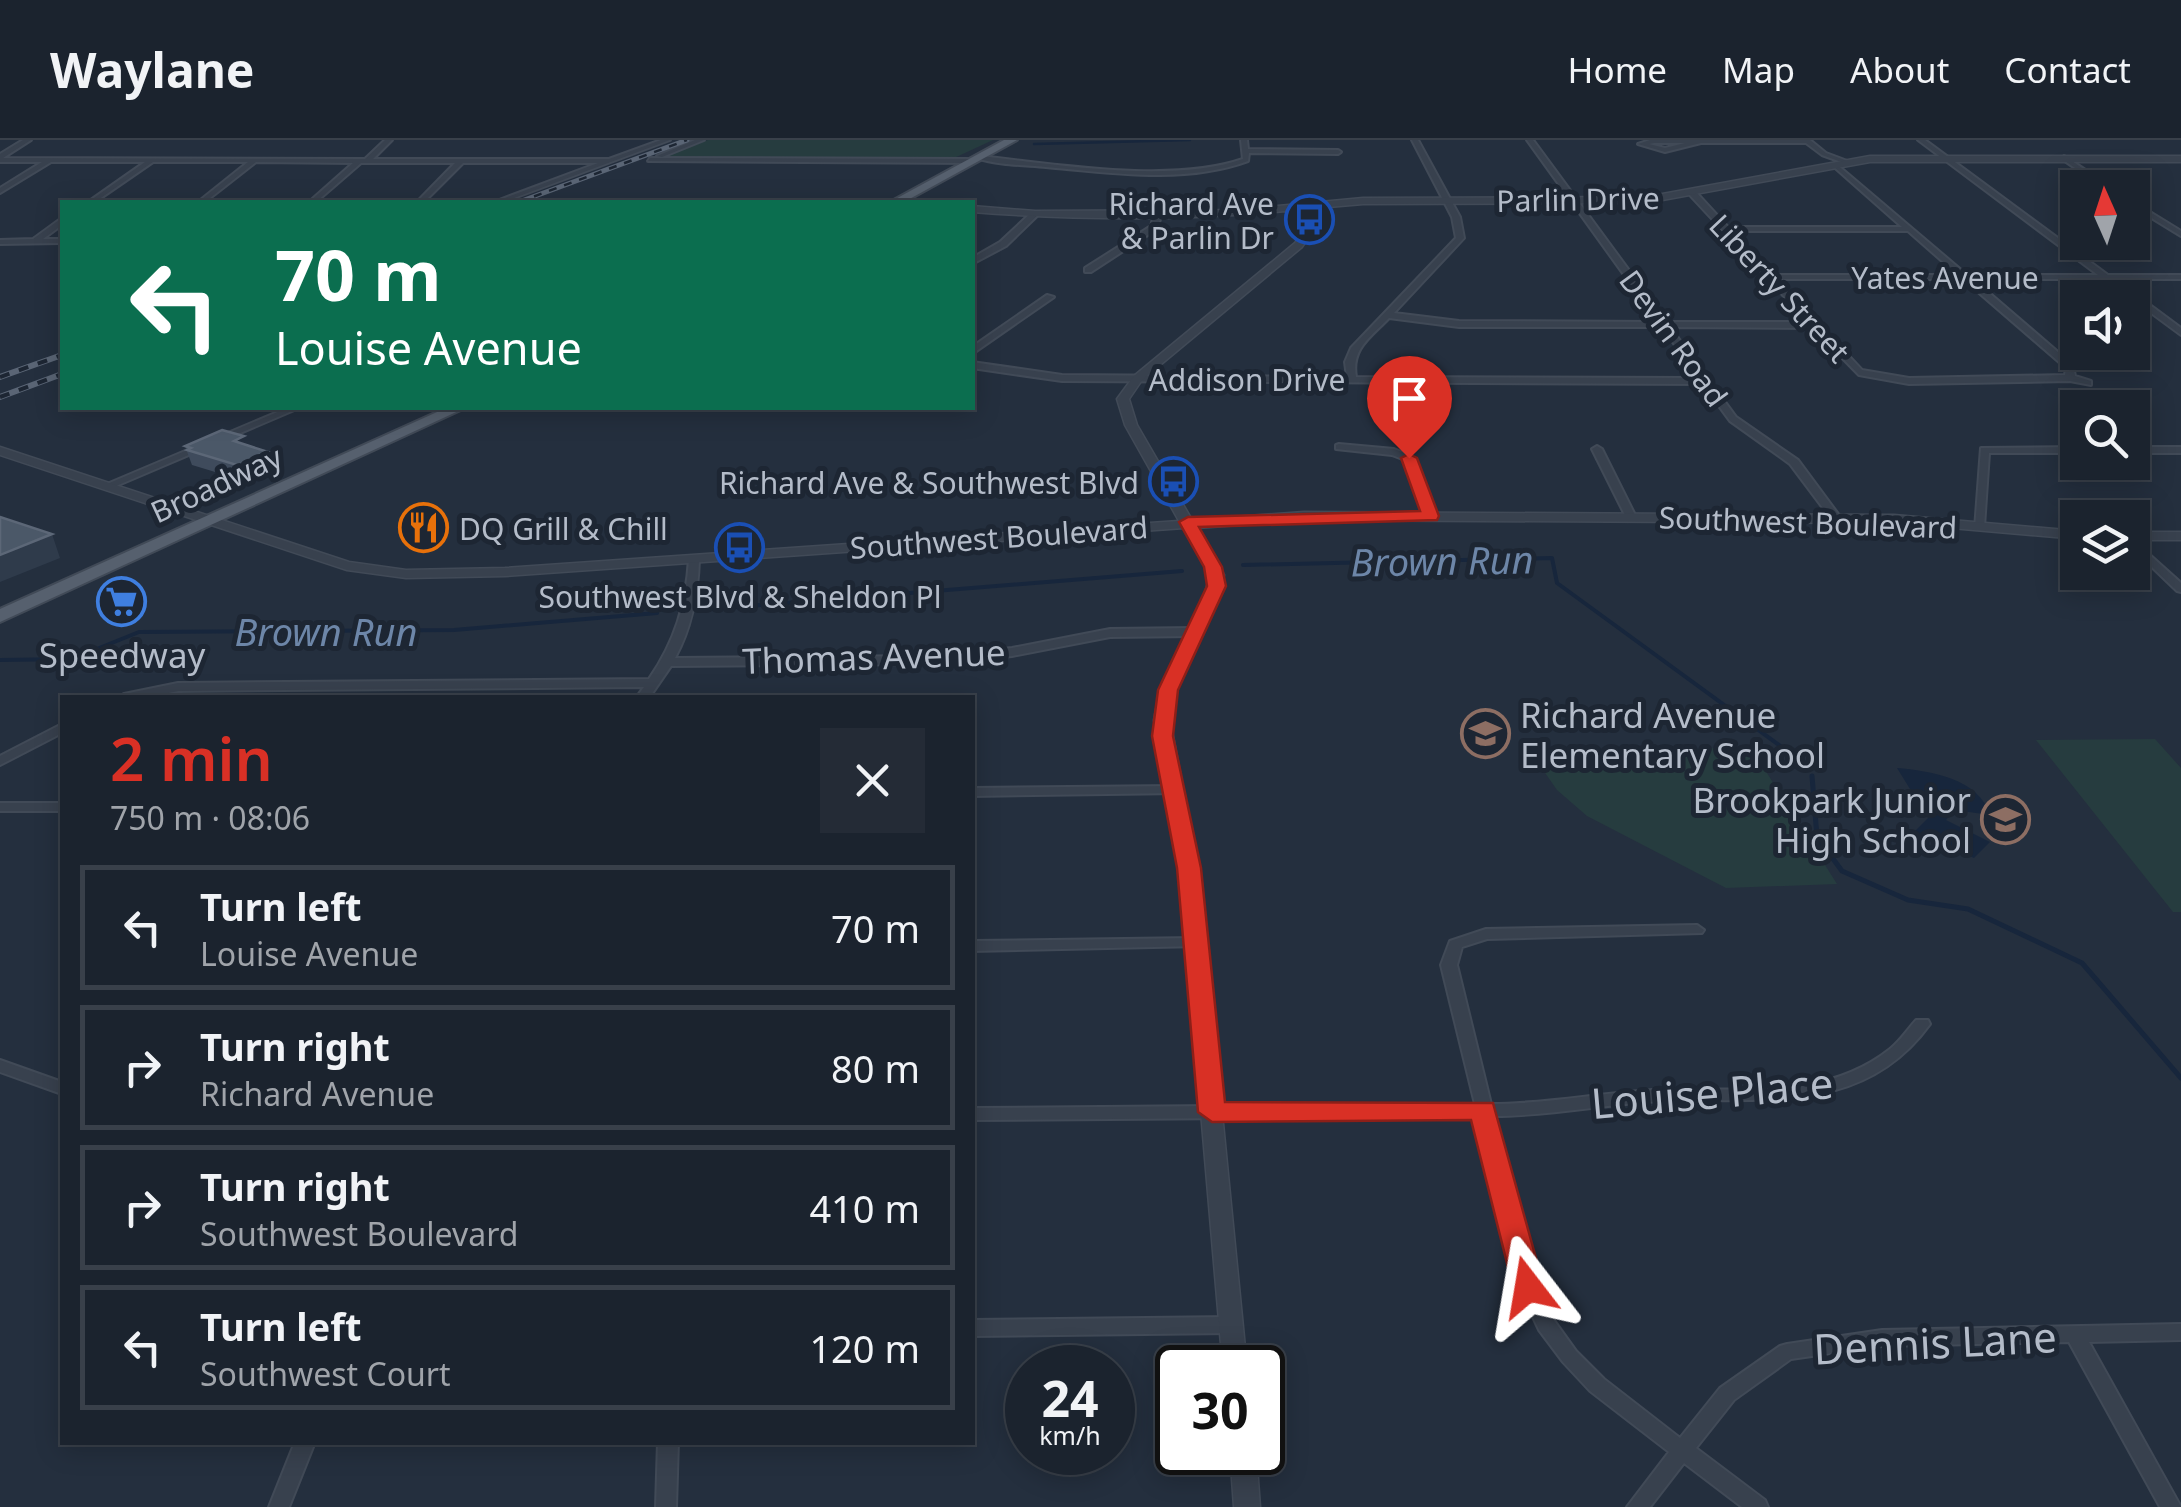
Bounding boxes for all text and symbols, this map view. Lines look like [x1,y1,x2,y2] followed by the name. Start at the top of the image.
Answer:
[50,37,255,102] text: Waylane
[1568,46,1667,93] text: Home
[1722,46,1795,93] text: Map
[1850,46,1949,93] text: About
[2004,46,2131,93] text: Contact
[2060,170,2150,260] north arrow
[2060,170,2150,590] map controls
[1496,177,1660,221] street label: Parlin Drive
[1108,183,1274,258] place label: Richard Ave & Parlin Dr
[1283,194,1335,246] bus stop icon: Richard Ave & Parlin Dr
[1701,205,1860,371] street label: Liberty Street
[275,226,442,322] text: 70 m
[110,240,240,370] icon: left
[1851,257,2039,298] street label: Yates Avenue
[1610,261,1738,415] street label: Devin Road
[2060,280,2150,370] button: sound
[275,317,582,378] text: Louise Avenue
[1367,356,1452,459] pin
[1149,359,1345,400] street label: Addison Drive
[1382,371,1437,426] icon: arrive
[2060,390,2150,480] button: search
[144,435,289,532] street label: Broadway
[1148,456,1200,508] bus stop icon: Richard Ave & Southwest Blvd
[719,462,1139,503] place label: Richard Ave & Southwest Blvd
[1658,496,1958,548] street label: Southwest Boulevard
[2060,500,2150,590] button: layers
[398,502,450,554] restaurant icon: DQ Grill & Chill
[849,506,1149,568] street label: Southwest Boulevard
[459,508,668,549] place label: DQ Grill & Chill
[714,521,766,573] bus stop icon: Southwest Blvd & Sheldon Pl
[1350,532,1534,588] water label: Brown Run
[96,576,148,628] supermarket icon: Speedway
[538,576,942,617] place label: Southwest Blvd & Sheldon Pl
[235,605,417,657] water label: Brown Run
[742,628,1006,684] street label: Thomas Avenue
[39,631,206,678] place label: Speedway
[1520,691,1825,778] place label: Richard Avenue Elementary School
[1459,708,1511,760] school or university icon: Richard Avenue Elementary School
[110,717,273,799] text: 2 min
[820,728,925,833] button: close
[1693,776,1971,863] place label: Brookpark Junior High School
[1980,793,2032,845] school or university icon: Brookpark Junior High School
[110,796,310,839] text: 750 m · 08:06
[200,880,362,932] text: Turn left
[115,900,170,955] icon: left
[831,902,920,954] text: 70 m
[200,932,418,975] text: Louise Avenue
[200,1020,390,1072] text: Turn right
[115,1040,170,1095] icon: right
[831,1042,920,1094] text: 80 m
[1589,1053,1835,1131] street label: Louise Place
[200,1072,434,1115] text: Richard Avenue
[200,1160,390,1212] text: Turn right
[115,1180,170,1235] icon: right
[809,1182,920,1234] text: 410 m
[200,1212,519,1255] text: Southwest Boulevard
[1476,1235,1580,1339] position arrow
[200,1300,362,1352] text: Turn left
[1812,1307,2058,1377] street label: Dennis Lane
[115,1320,170,1375] icon: left
[809,1322,920,1374] text: 120 m
[1155,1345,1285,1475] speed limit sign: 30
[200,1352,451,1395] text: Southwest Court
[1041,1364,1099,1432] text: 24
[1039,1418,1101,1452] text: km/h

